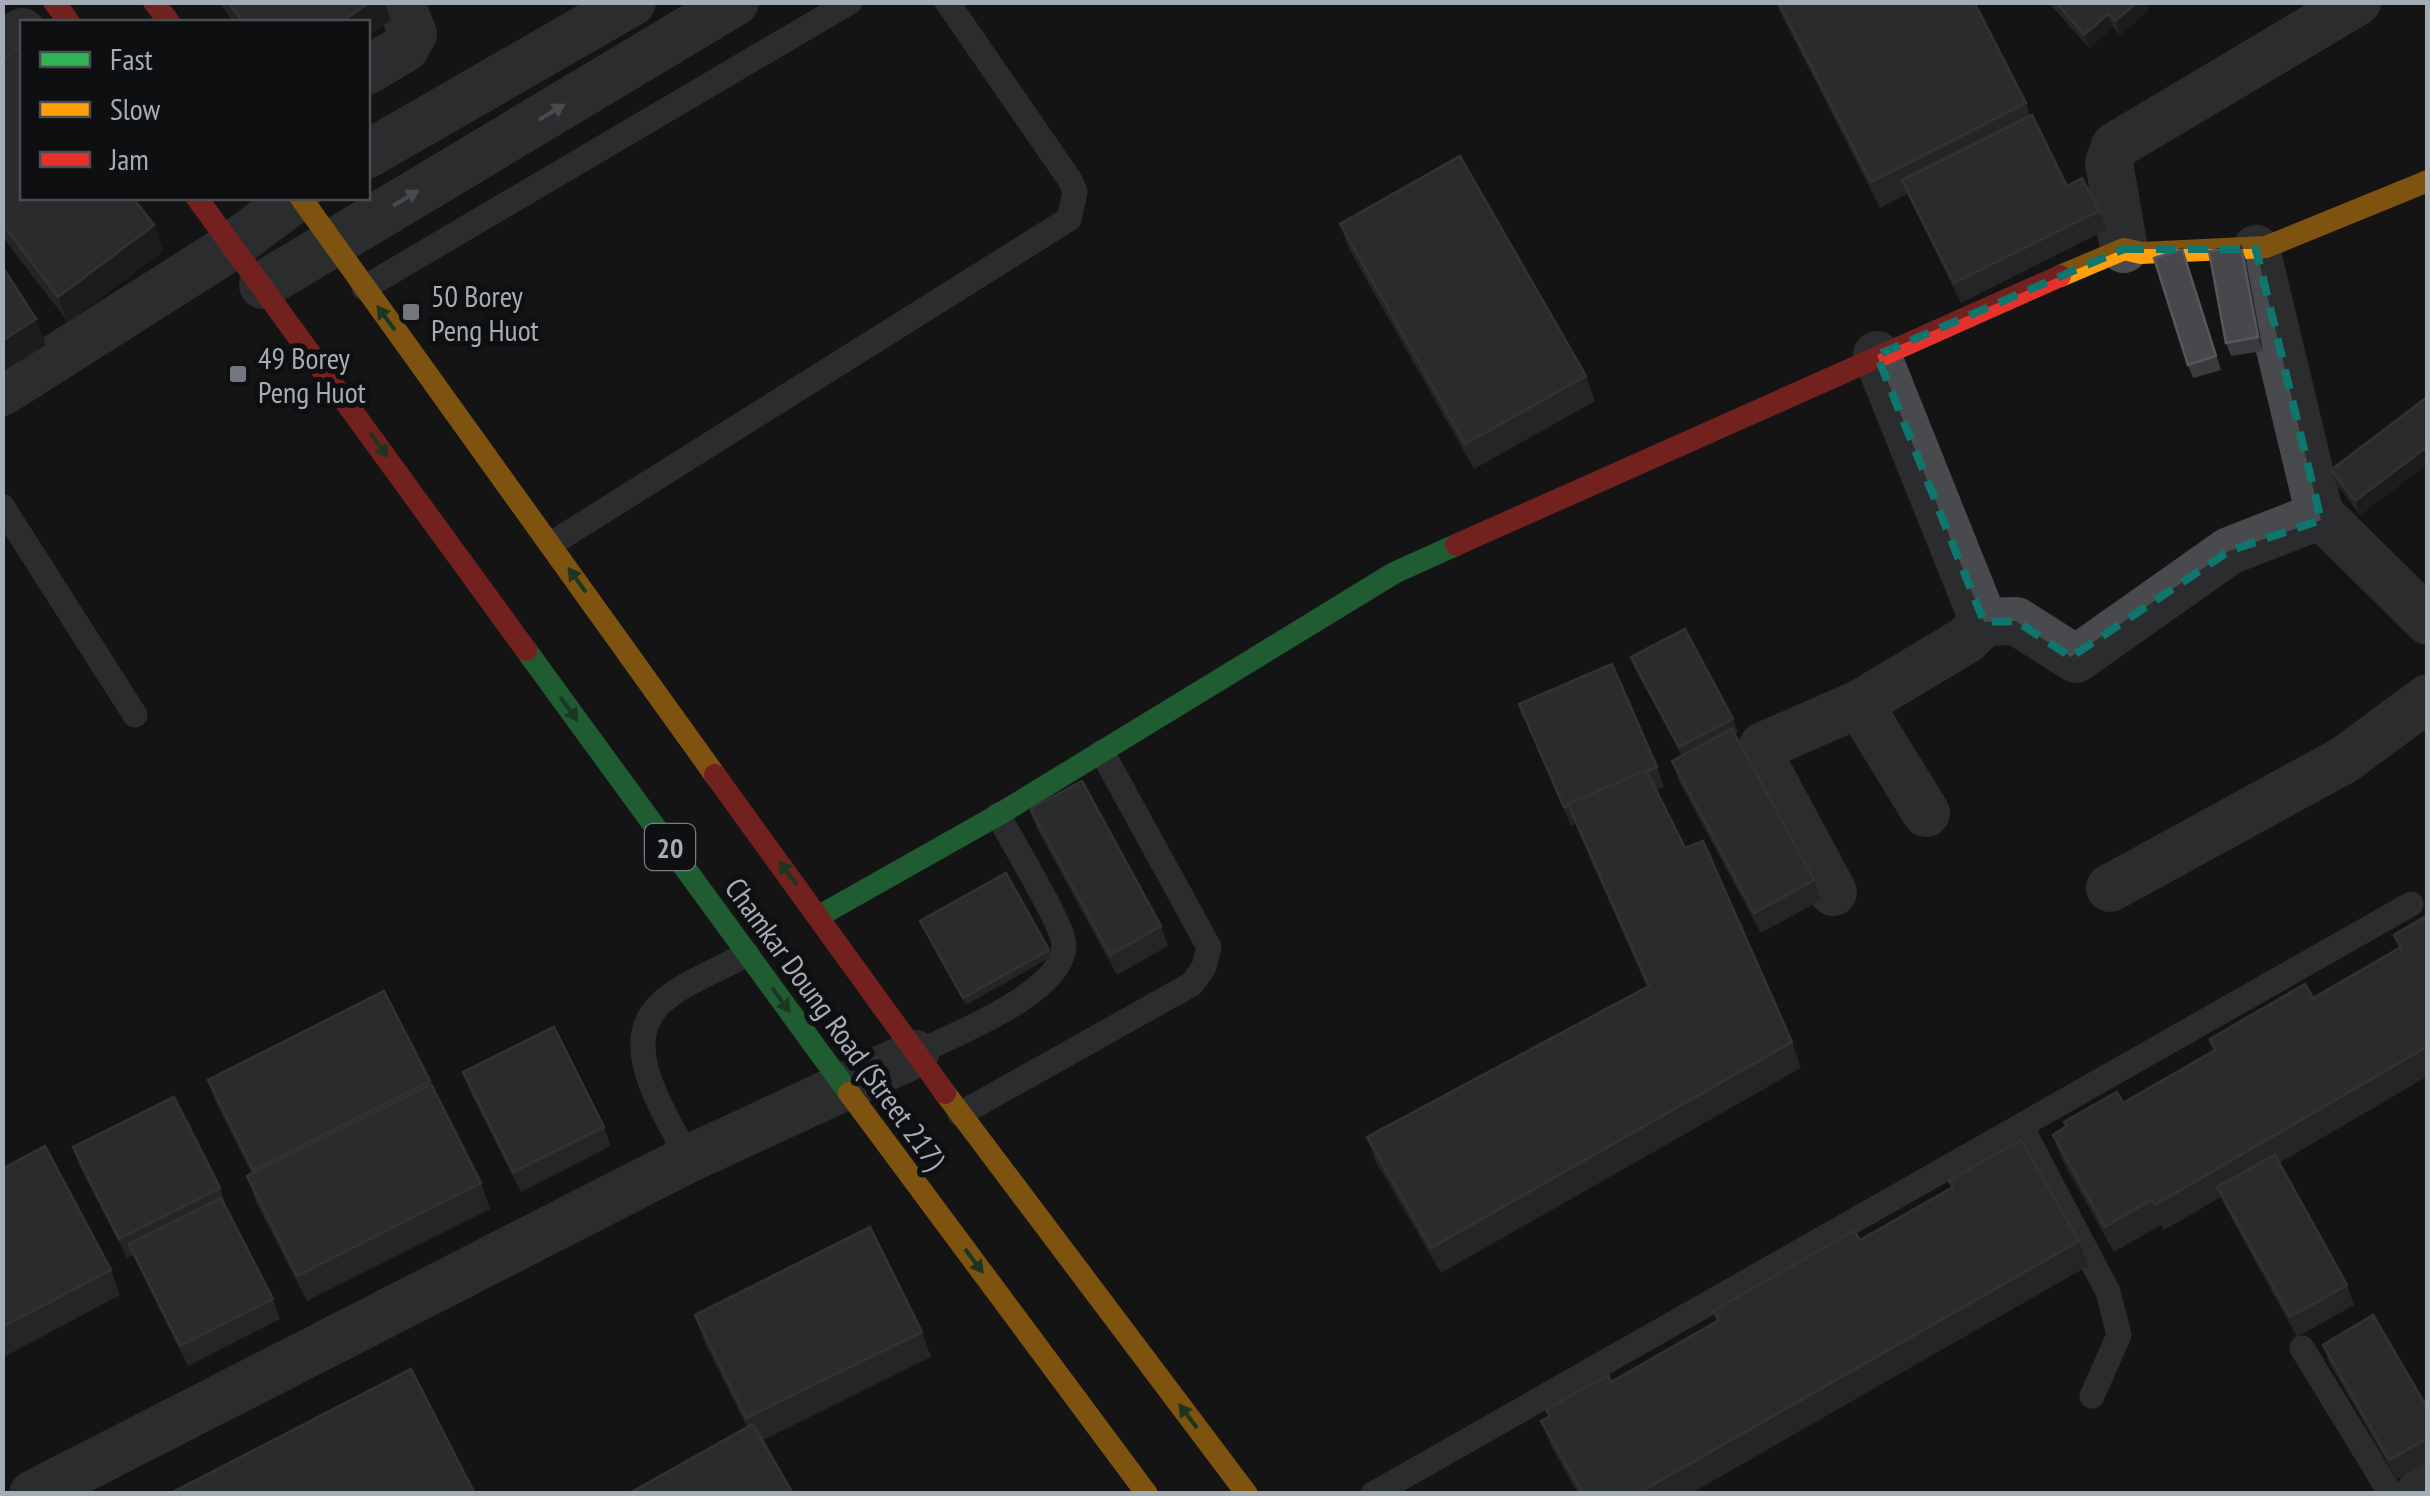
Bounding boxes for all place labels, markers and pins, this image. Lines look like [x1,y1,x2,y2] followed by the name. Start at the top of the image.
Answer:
[431,276,540,349] place label: 50 Borey Peng Huot
[400,301,422,323] marker: 50 Borey Peng Huot
[258,338,367,411] place label: 49 Borey Peng Huot
[227,363,249,385] marker: 49 Borey Peng Huot

